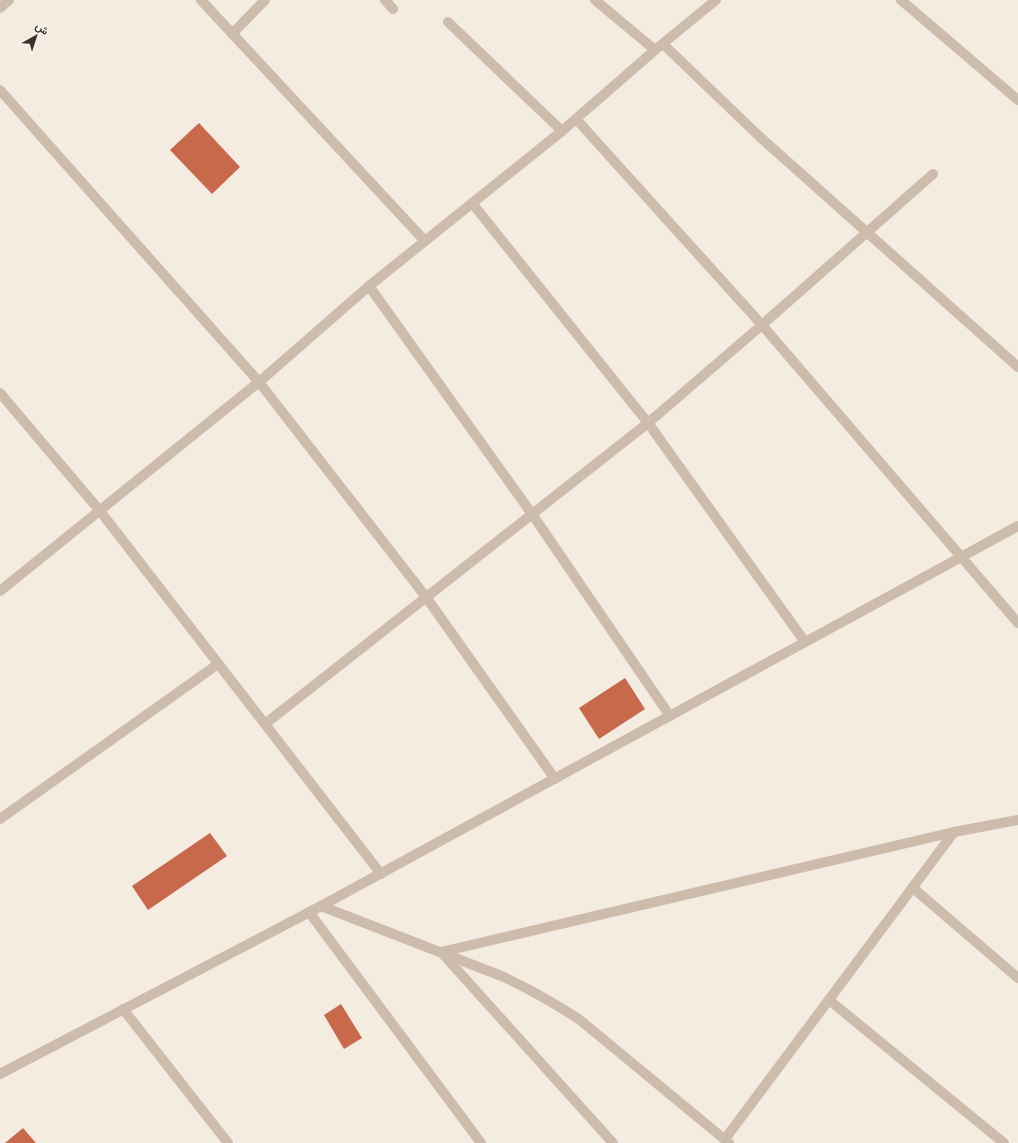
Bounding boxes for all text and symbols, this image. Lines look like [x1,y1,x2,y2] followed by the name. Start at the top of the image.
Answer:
[16,16,56,56] north arrow
[32,19,52,39] text: ش

